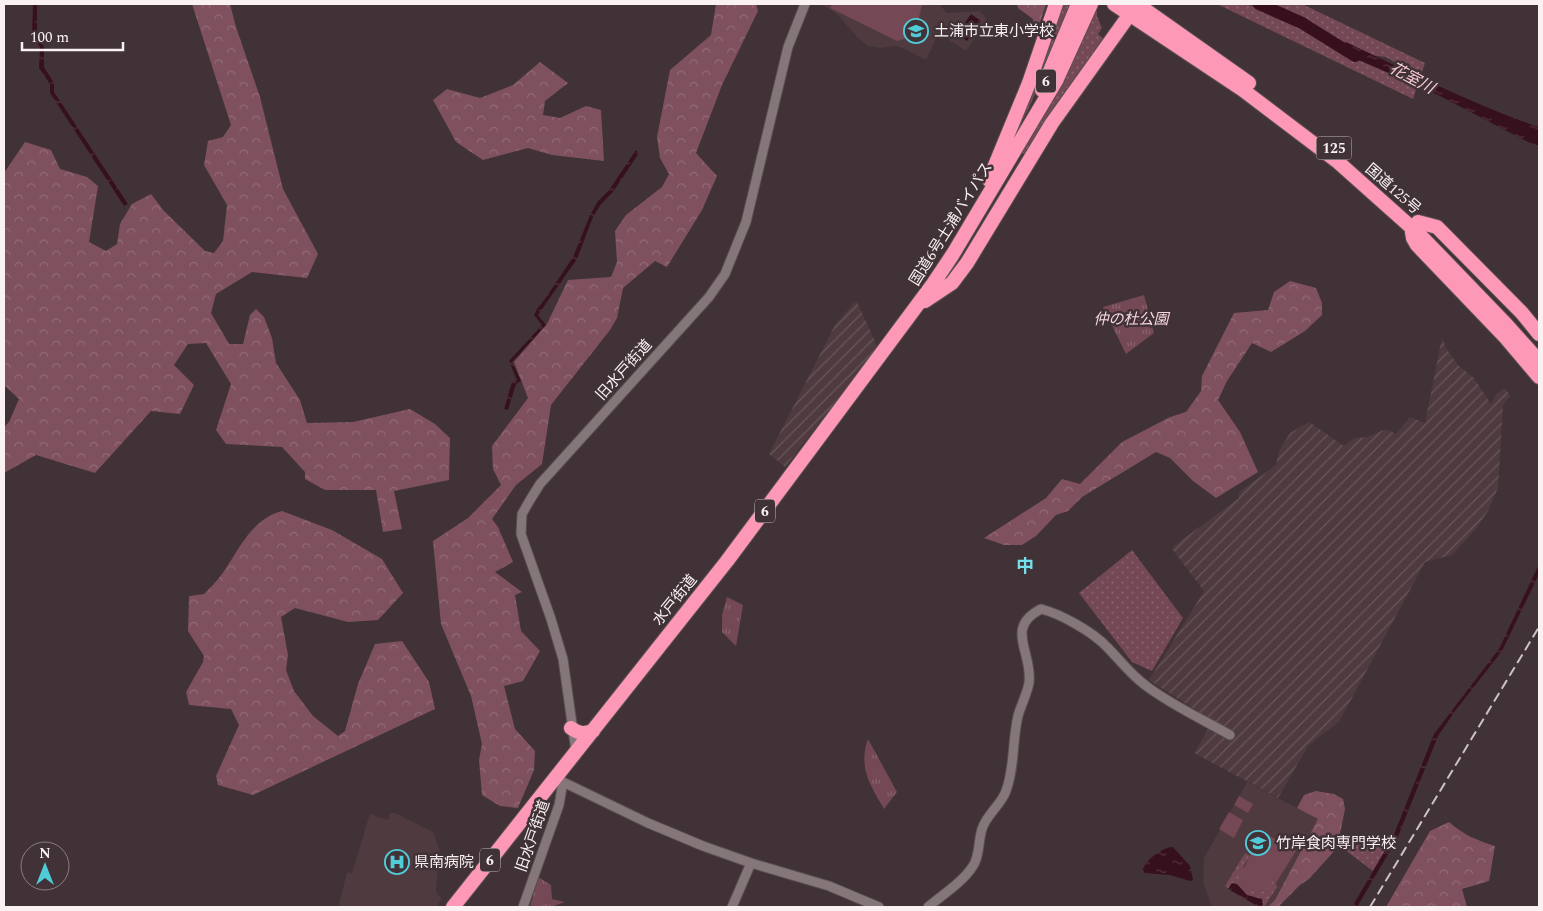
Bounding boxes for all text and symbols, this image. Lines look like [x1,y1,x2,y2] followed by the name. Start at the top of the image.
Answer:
[903,18,929,44] school or university icon: 土浦市立東小学校
[22,20,124,52] scale bar
[934,20,1054,43] place label: 土浦市立東小学校
[30,26,69,49] text: 100 m
[1385,56,1441,101] water label: 花室川
[1036,70,1056,92] road number: 6
[1316,136,1352,160] road number: 125
[904,158,998,290] street label: 国道6号土浦バイパス
[1360,158,1426,220] street label: 国道125号
[1093,308,1170,331] park label: 仲の杜公園
[590,334,658,406] street label: 旧水戸街道
[755,500,775,522] road number: 6
[1016,553,1034,580] district label: 中
[647,569,703,631] street label: 水戸街道
[510,797,556,875] street label: 旧水戸街道
[1245,830,1271,856] school or university icon: 竹岸食肉専門学校
[1276,832,1396,855] place label: 竹岸食肉専門学校
[20,841,70,891] north arrow
[39,843,51,864] text: N
[480,848,500,872] road number: 6
[384,849,410,875] hospital icon: 県南病院
[414,851,474,874] place label: 県南病院

